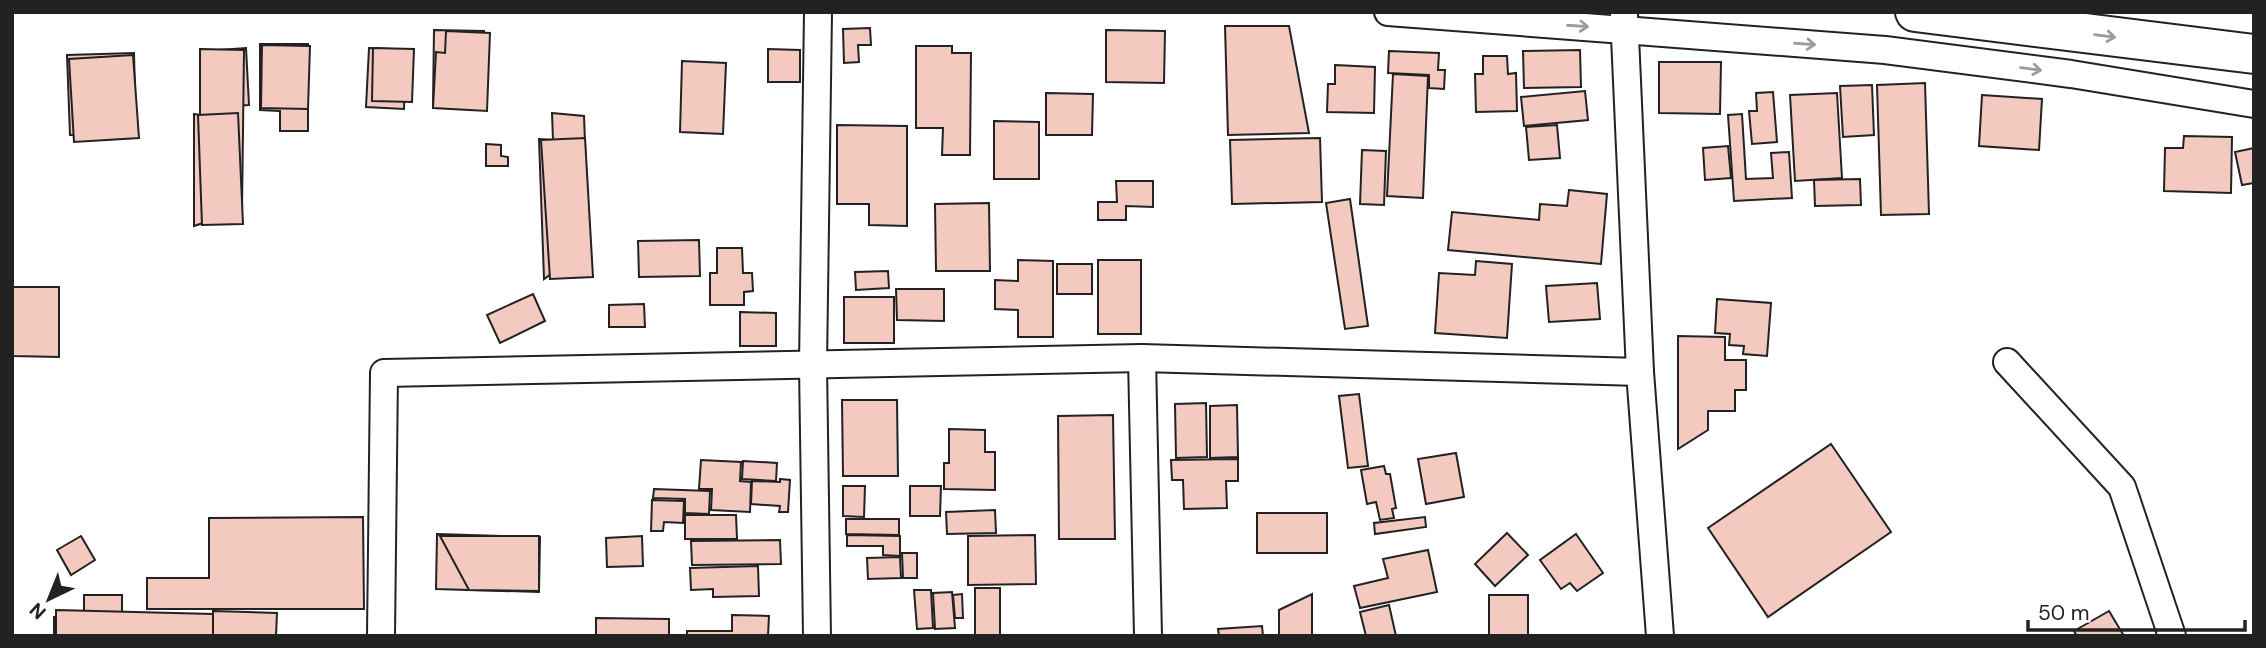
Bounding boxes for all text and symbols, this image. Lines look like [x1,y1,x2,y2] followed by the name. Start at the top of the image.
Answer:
[1566,20,1589,33] one-way arrow
[2093,29,2115,42] one-way arrow
[1793,38,1816,51] one-way arrow
[2019,63,2042,76] one-way arrow
[14,564,84,634] north arrow
[2028,588,2245,632] scale bar
[24,597,51,625] text: N
[2038,599,2089,627] text: 50 m

